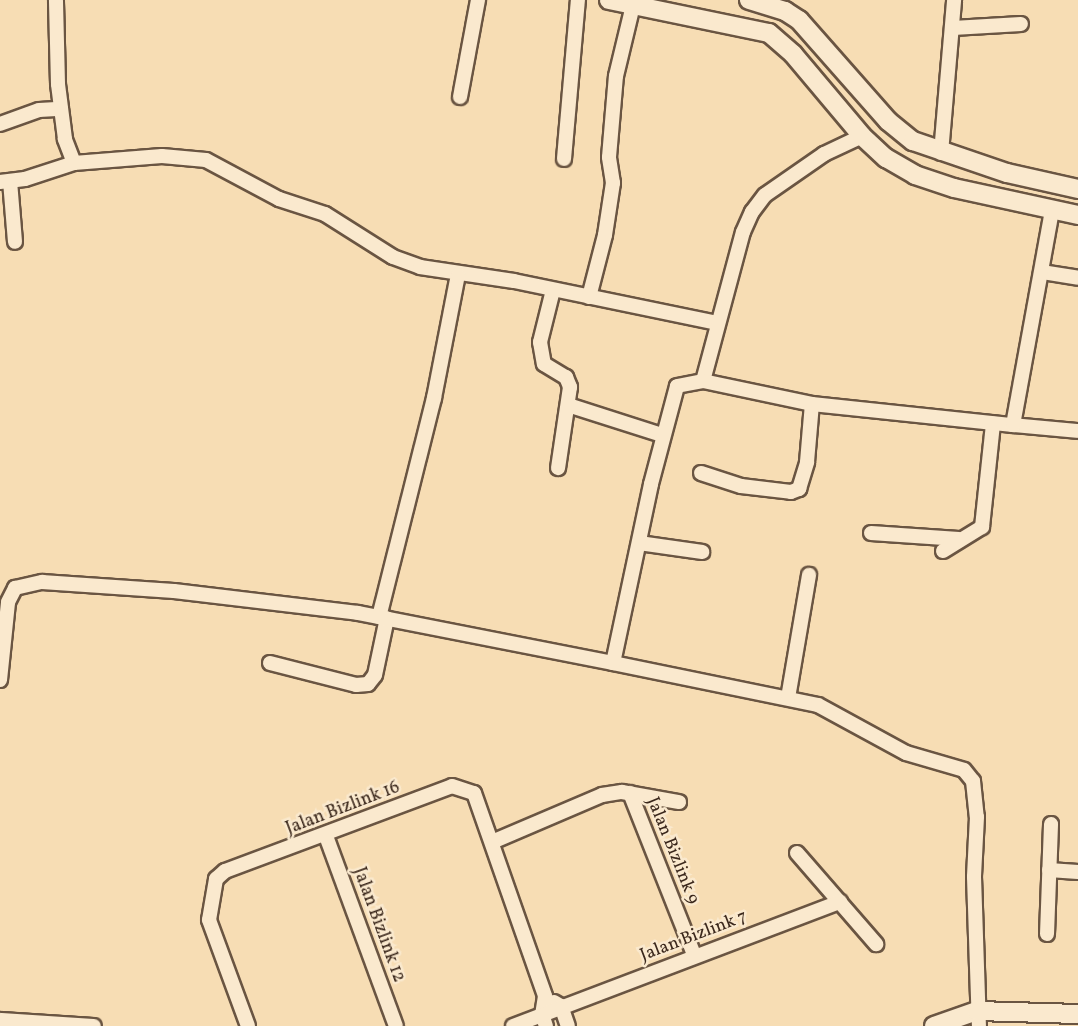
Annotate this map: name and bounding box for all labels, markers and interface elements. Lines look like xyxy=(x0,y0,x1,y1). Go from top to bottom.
street label: Jalan Bizlink 16 xyxy=(283,777,403,841)
street label: Jalan Bizlink 9 xyxy=(641,794,703,908)
street label: Jalan Bizlink 12 xyxy=(347,865,409,985)
street label: Jalan Bizlink 7 xyxy=(637,907,751,967)

